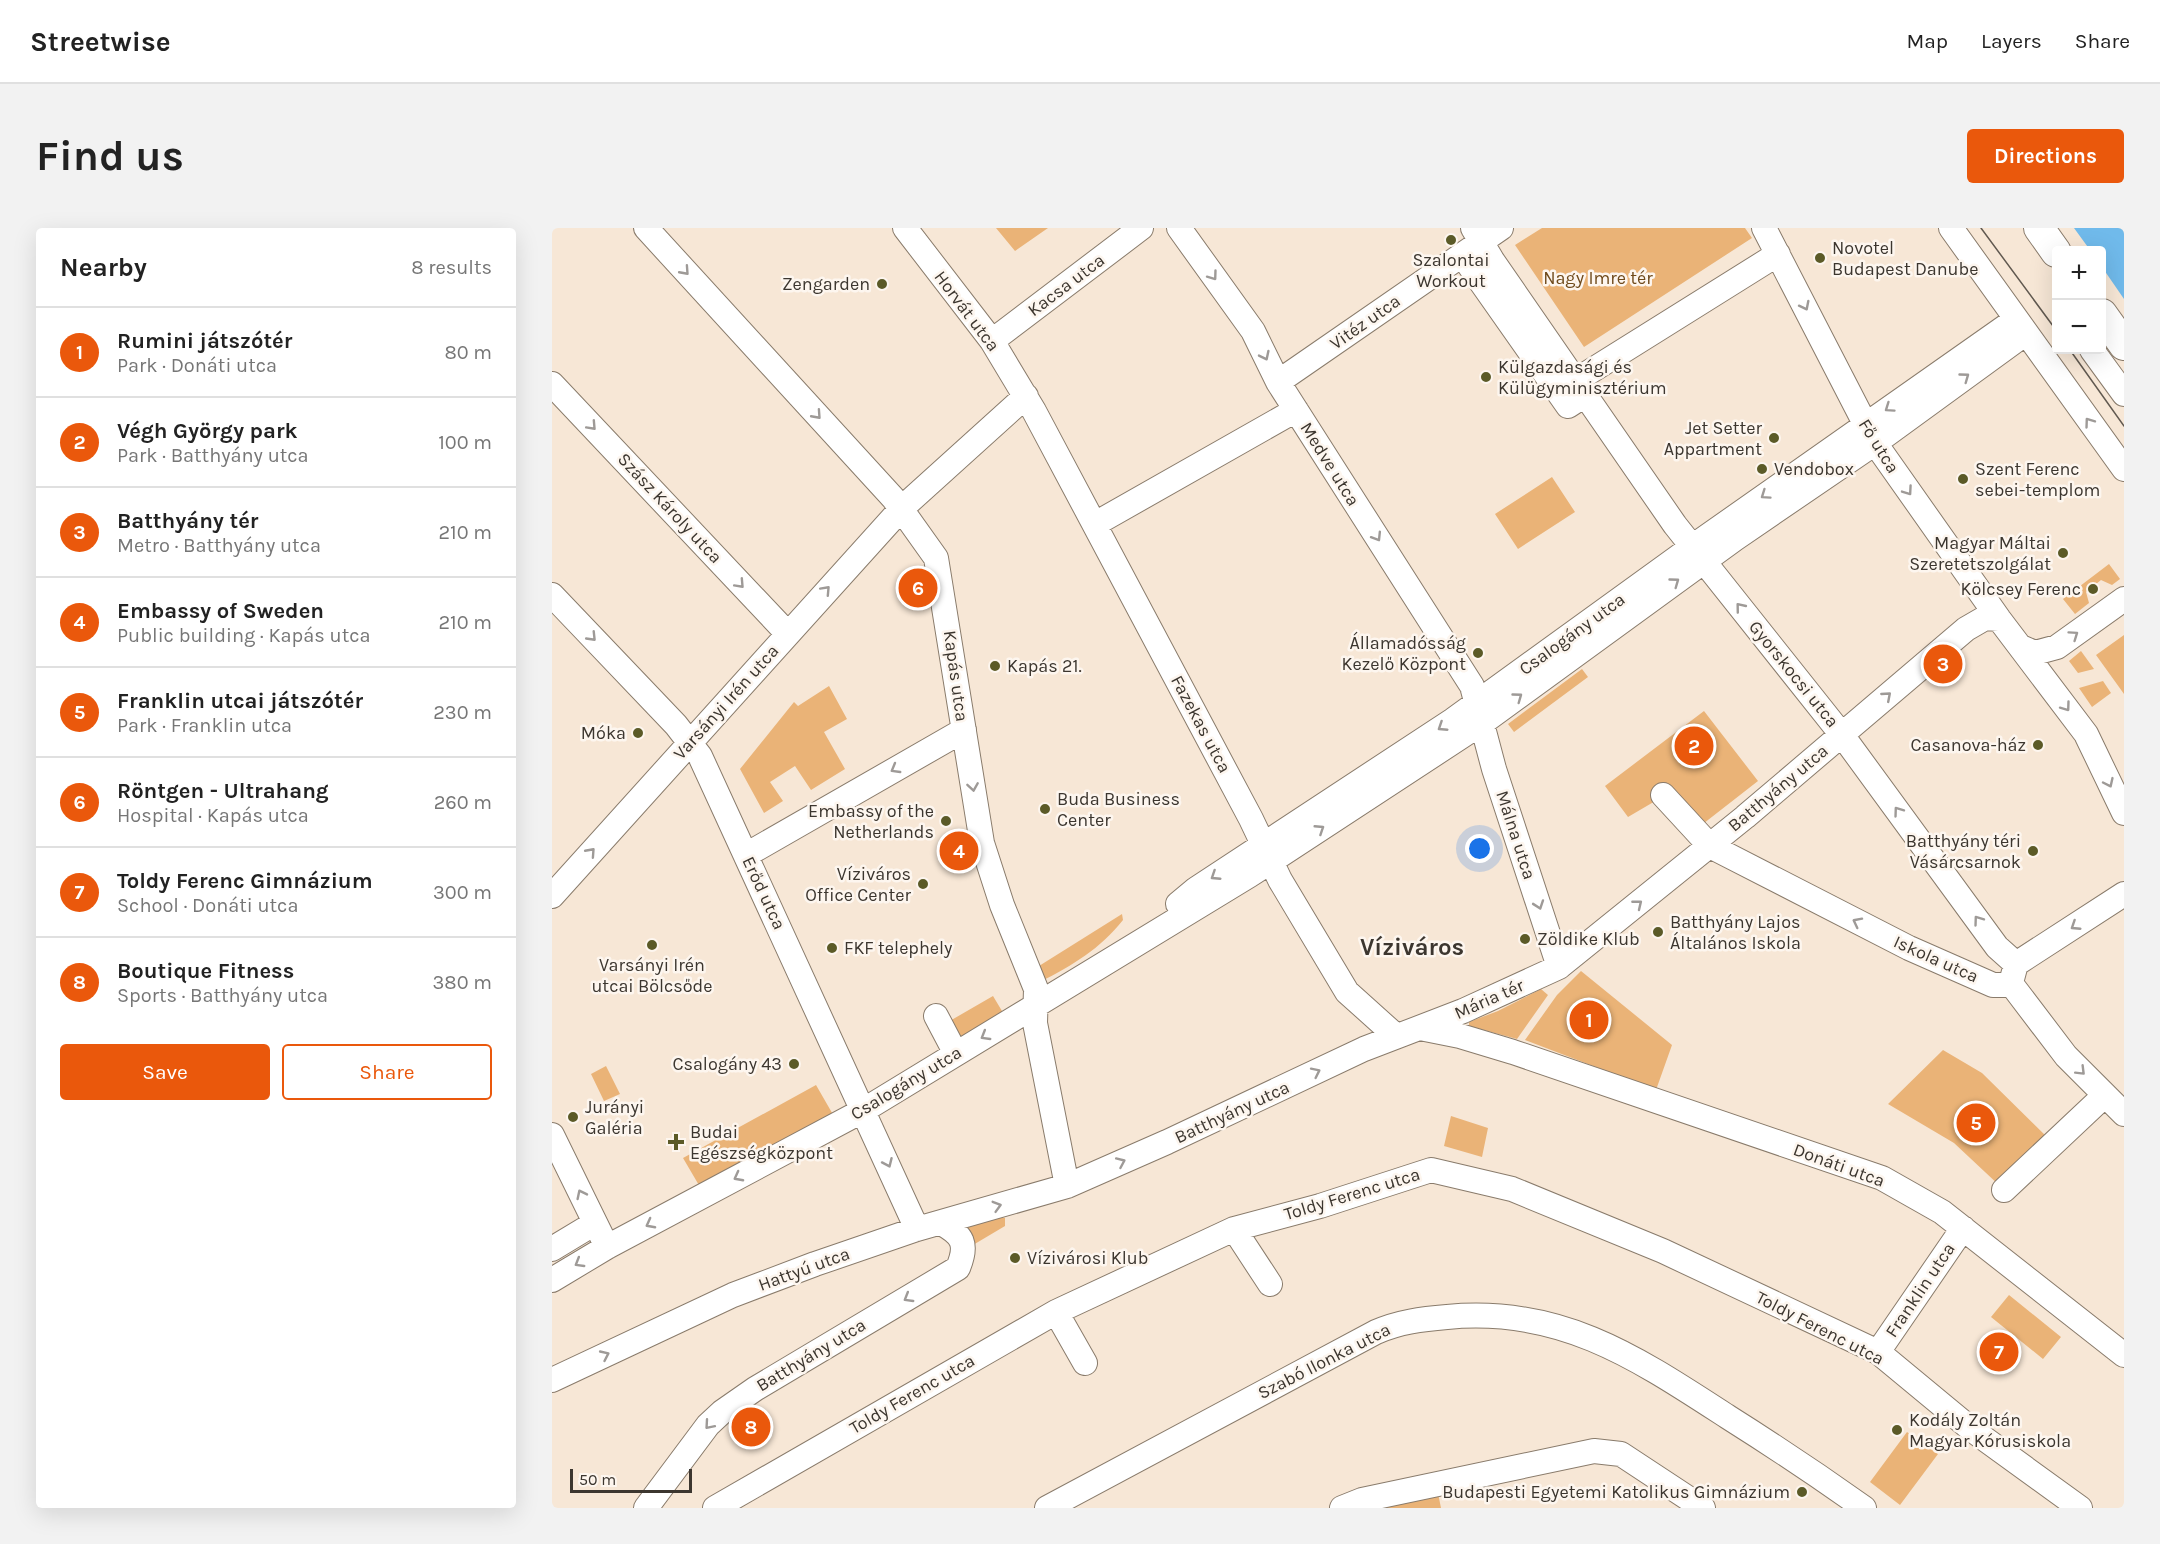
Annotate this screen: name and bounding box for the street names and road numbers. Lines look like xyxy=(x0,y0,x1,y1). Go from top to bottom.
street label: Kacsa utca xyxy=(1023,249,1109,321)
street label: Horvát utca xyxy=(930,266,1004,356)
street label: Vitéz utca xyxy=(1325,290,1405,354)
street label: Fő utca xyxy=(1854,415,1904,477)
street label: Medve utca xyxy=(1296,418,1364,510)
street label: Szász Károly utca xyxy=(613,448,727,568)
street label: Csalogány utca xyxy=(1515,588,1629,680)
street label: Gyorskocsi utca xyxy=(1744,616,1844,732)
street label: Kapás utca xyxy=(939,629,973,723)
street label: Varsányi Irén utca xyxy=(669,640,783,764)
street label: Fazekas utca xyxy=(1166,671,1236,777)
street label: Batthyány utca xyxy=(1723,740,1833,836)
street label: Málna utca xyxy=(1491,788,1541,882)
street label: Erőd utca xyxy=(737,853,791,933)
street label: Iskola utca xyxy=(1890,931,1982,987)
street label: Mária tér xyxy=(1451,974,1528,1024)
street label: Csalogány utca xyxy=(846,1041,966,1125)
street label: Batthyány utca xyxy=(1171,1076,1293,1148)
street label: Donáti utca xyxy=(1790,1138,1888,1192)
street label: Toldy Ferenc utca xyxy=(1281,1163,1423,1225)
street label: Franklin utca xyxy=(1880,1239,1960,1341)
street label: Hattyú utca xyxy=(755,1242,853,1296)
street label: Toldy Ferenc utca xyxy=(1752,1286,1888,1370)
street label: Batthyány utca xyxy=(752,1314,870,1396)
street label: Szabó Ilonka utca xyxy=(1254,1318,1394,1404)
street label: Toldy Ferenc utca xyxy=(845,1349,979,1439)

